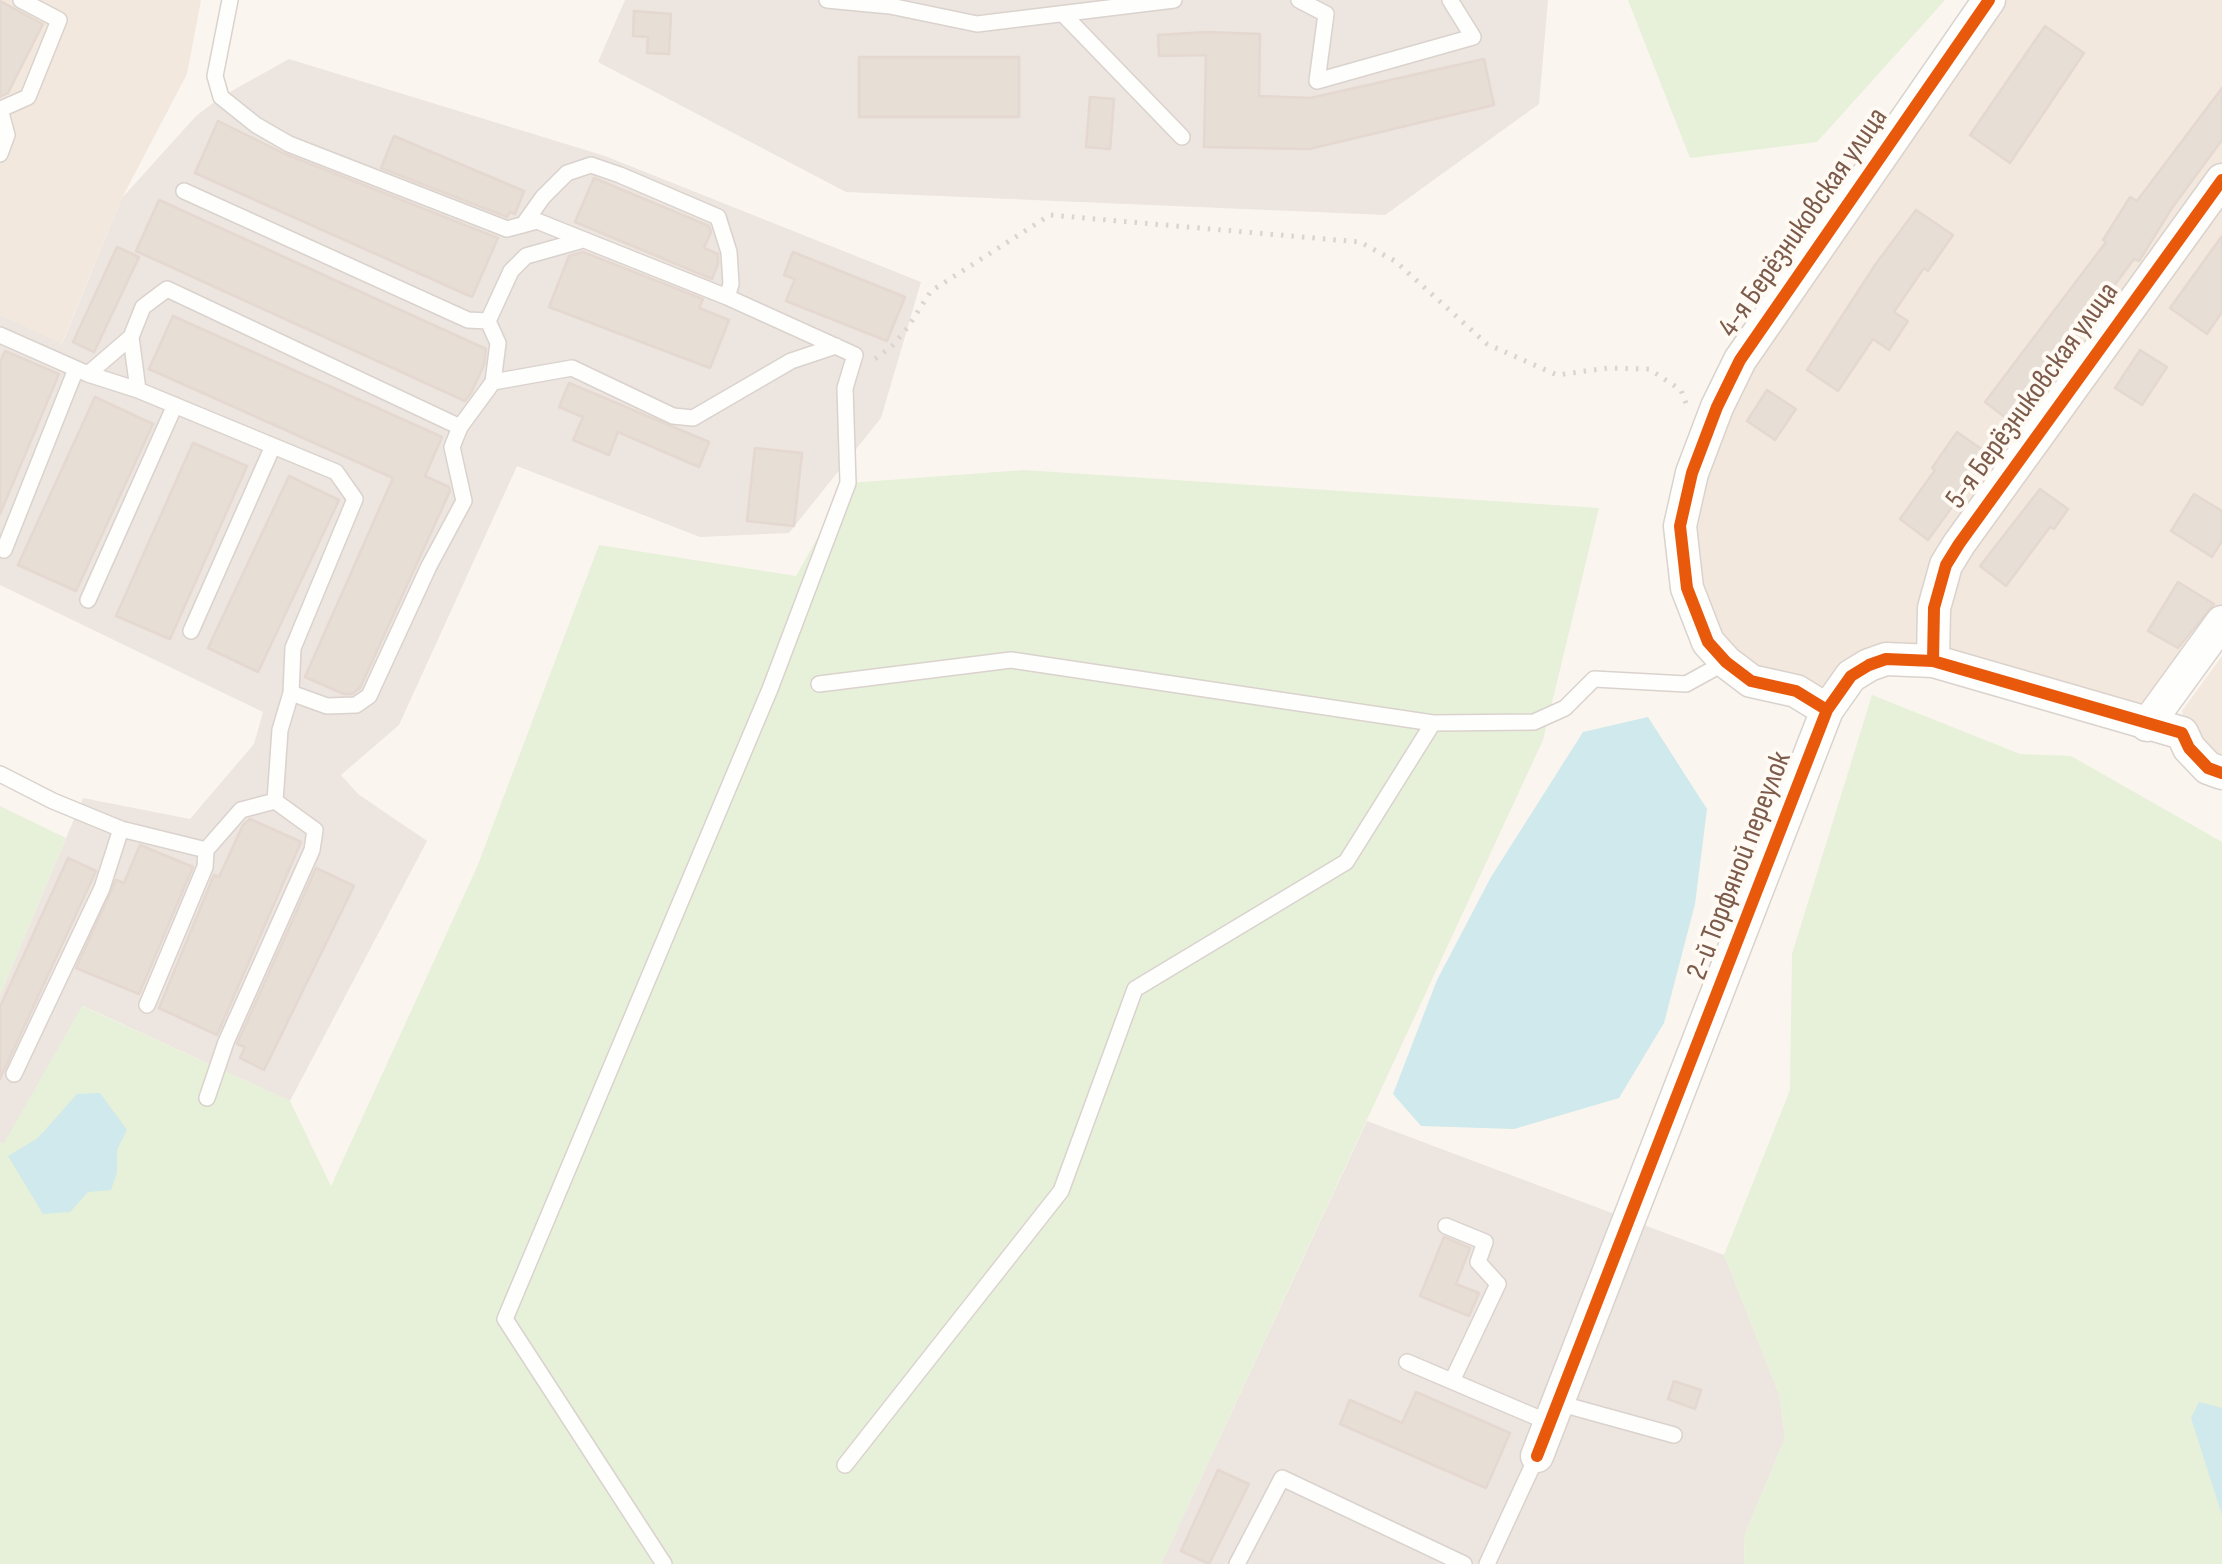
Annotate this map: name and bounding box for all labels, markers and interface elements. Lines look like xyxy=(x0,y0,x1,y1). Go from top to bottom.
street label: 4-я Берёзниковская улица xyxy=(1711,101,1897,345)
street label: 5-я Берёзниковская улица xyxy=(1939,276,2127,516)
street label: 2-й Торфяной переулок xyxy=(1680,747,1800,985)

